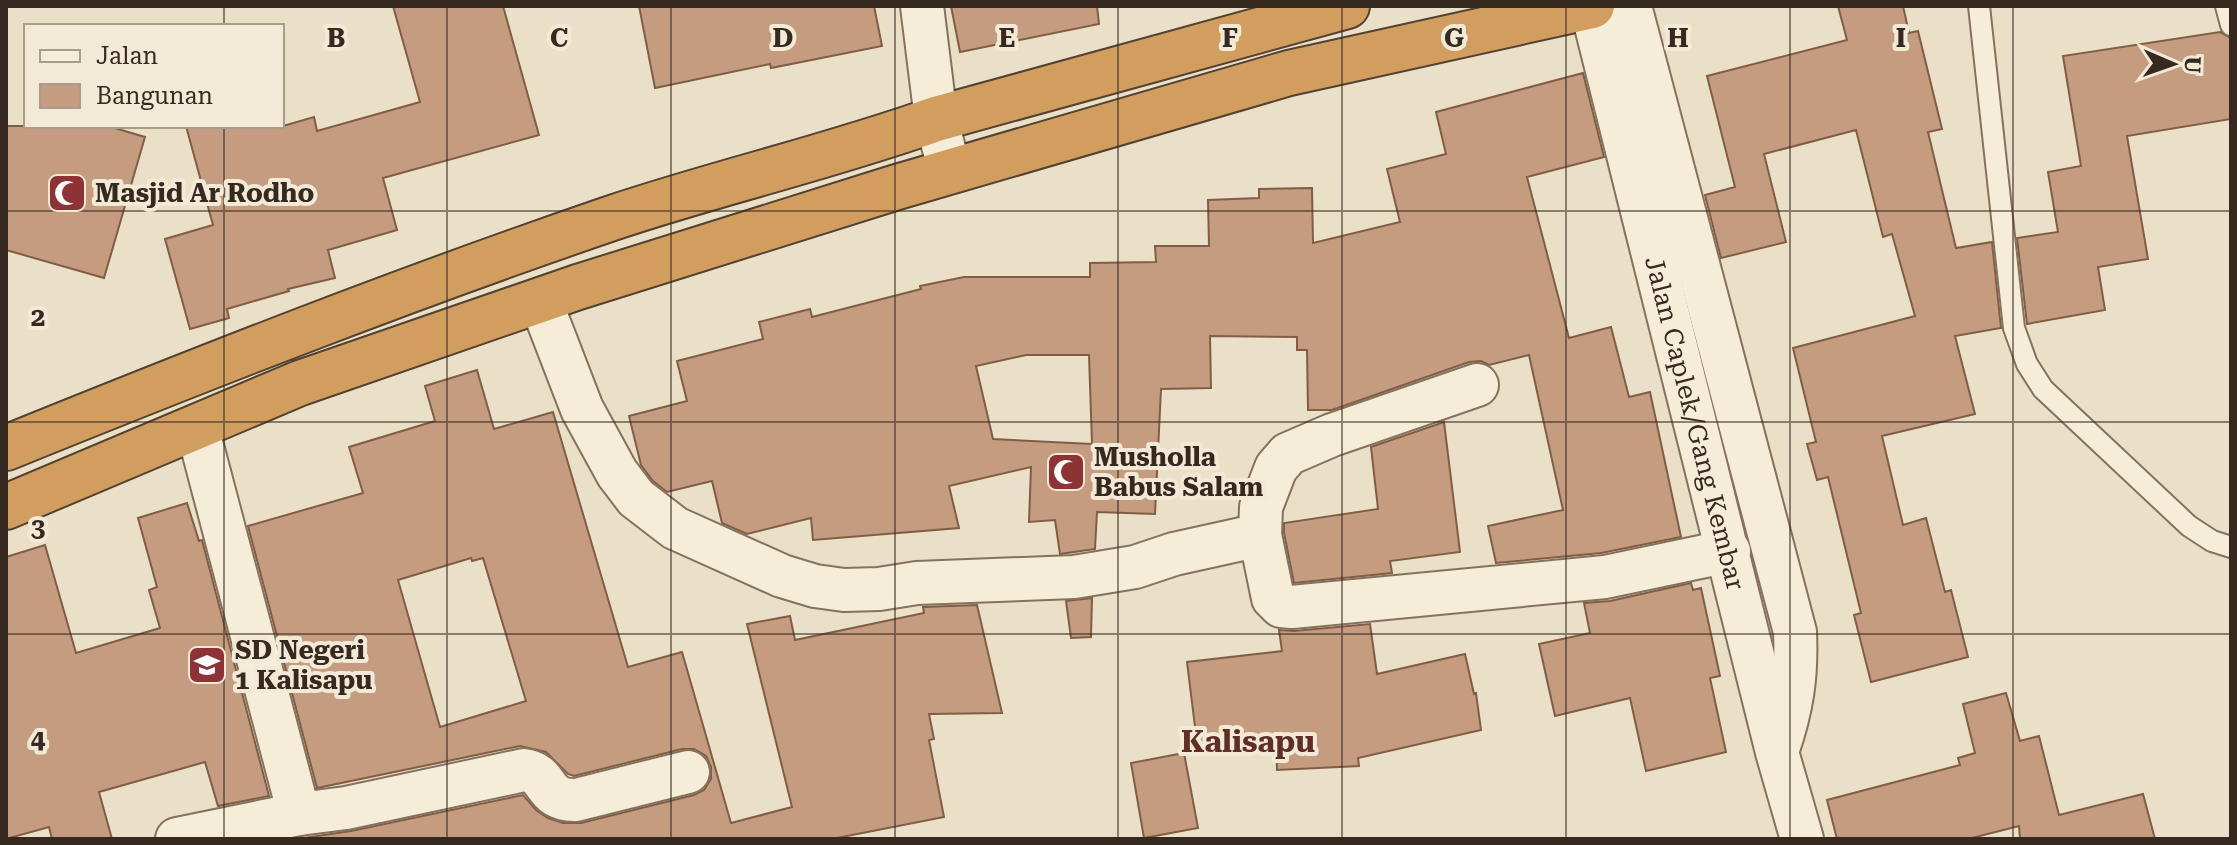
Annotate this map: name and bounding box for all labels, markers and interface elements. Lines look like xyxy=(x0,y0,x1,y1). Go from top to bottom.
text: B xyxy=(327,23,345,53)
text: C xyxy=(550,23,568,53)
text: D xyxy=(773,23,793,53)
text: E xyxy=(999,23,1015,53)
text: F xyxy=(1222,23,1238,53)
text: G xyxy=(1444,23,1464,53)
text: H xyxy=(1667,23,1689,53)
text: I xyxy=(1896,23,1906,53)
legend xyxy=(24,24,284,128)
north arrow xyxy=(2133,24,2213,104)
text: Jalan xyxy=(96,42,158,70)
text: U xyxy=(2180,56,2205,74)
text: Bangunan xyxy=(96,82,213,110)
mosque icon: Masjid Ar Rodho xyxy=(46,172,88,214)
place label: Masjid Ar Rodho xyxy=(95,178,314,208)
street label: Jalan Caplek/Gang Kembar xyxy=(1639,253,1751,593)
text: 2 xyxy=(31,302,45,332)
place label: Musholla Babus Salam xyxy=(1094,442,1263,502)
mosque icon: Musholla Babus Salam xyxy=(1045,451,1087,493)
text: 3 xyxy=(31,513,45,543)
place label: SD Negeri 1 Kalisapu xyxy=(235,635,372,695)
school or university icon: SD Negeri 1 Kalisapu xyxy=(186,644,228,686)
text: 4 xyxy=(31,724,46,754)
district label: Kalisapu xyxy=(1181,724,1315,759)

